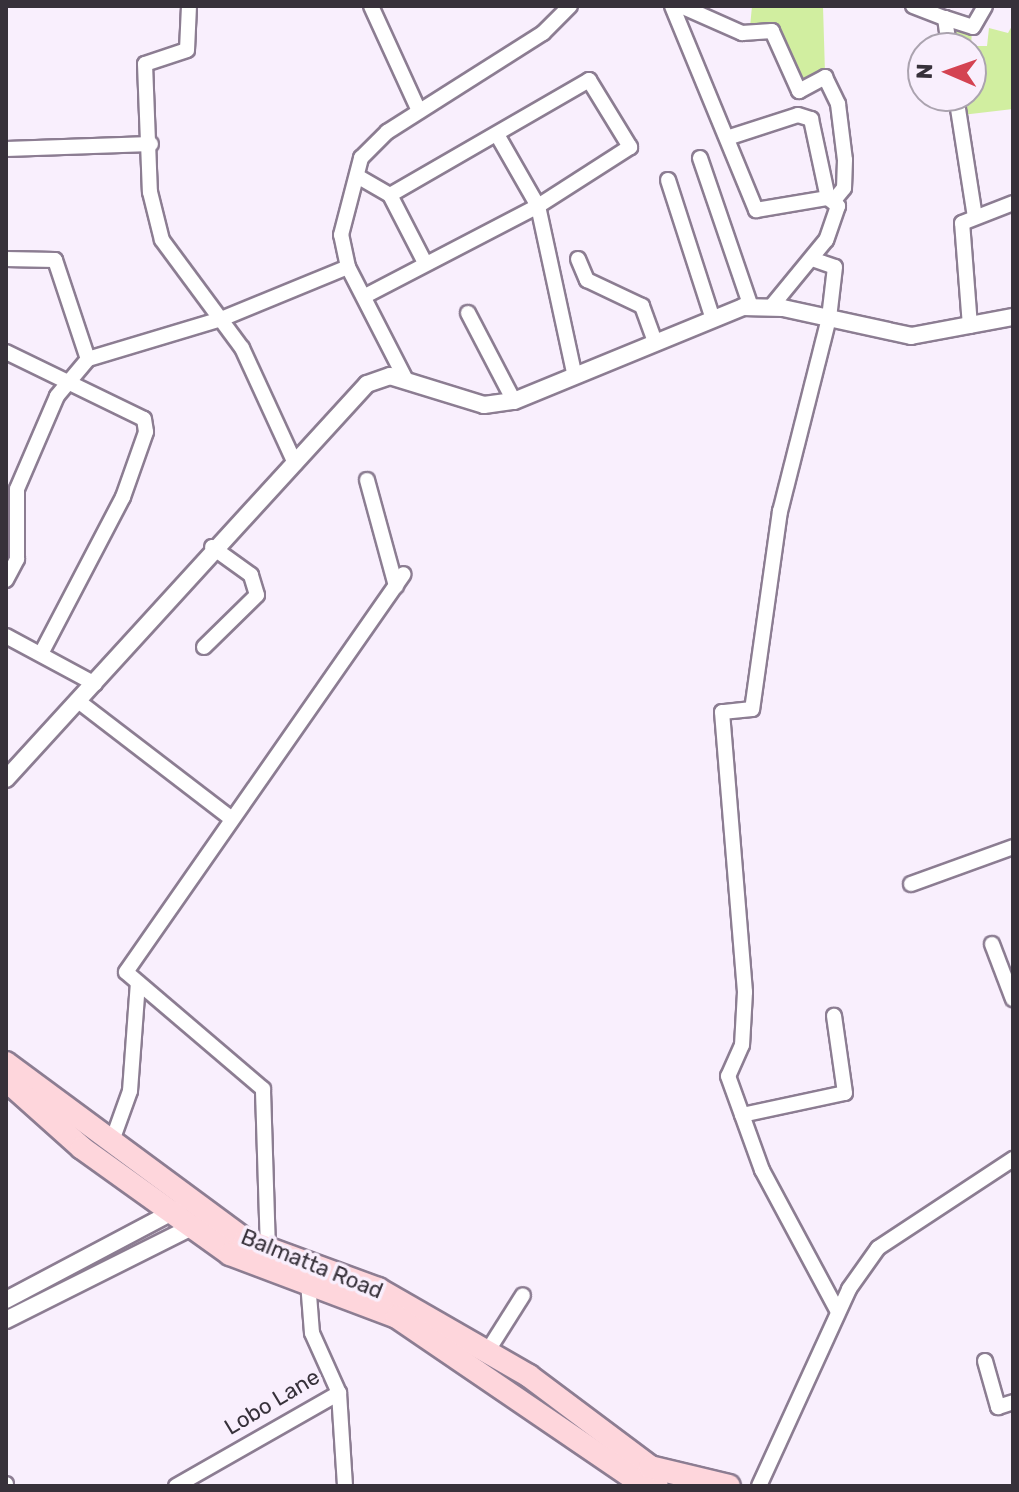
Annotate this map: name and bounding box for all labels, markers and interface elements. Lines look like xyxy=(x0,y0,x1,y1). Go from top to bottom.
north arrow xyxy=(907,32,987,112)
text: N xyxy=(911,63,938,80)
street label: Balmatta Road xyxy=(237,1224,387,1304)
street label: Lobo Lane xyxy=(220,1363,324,1441)

